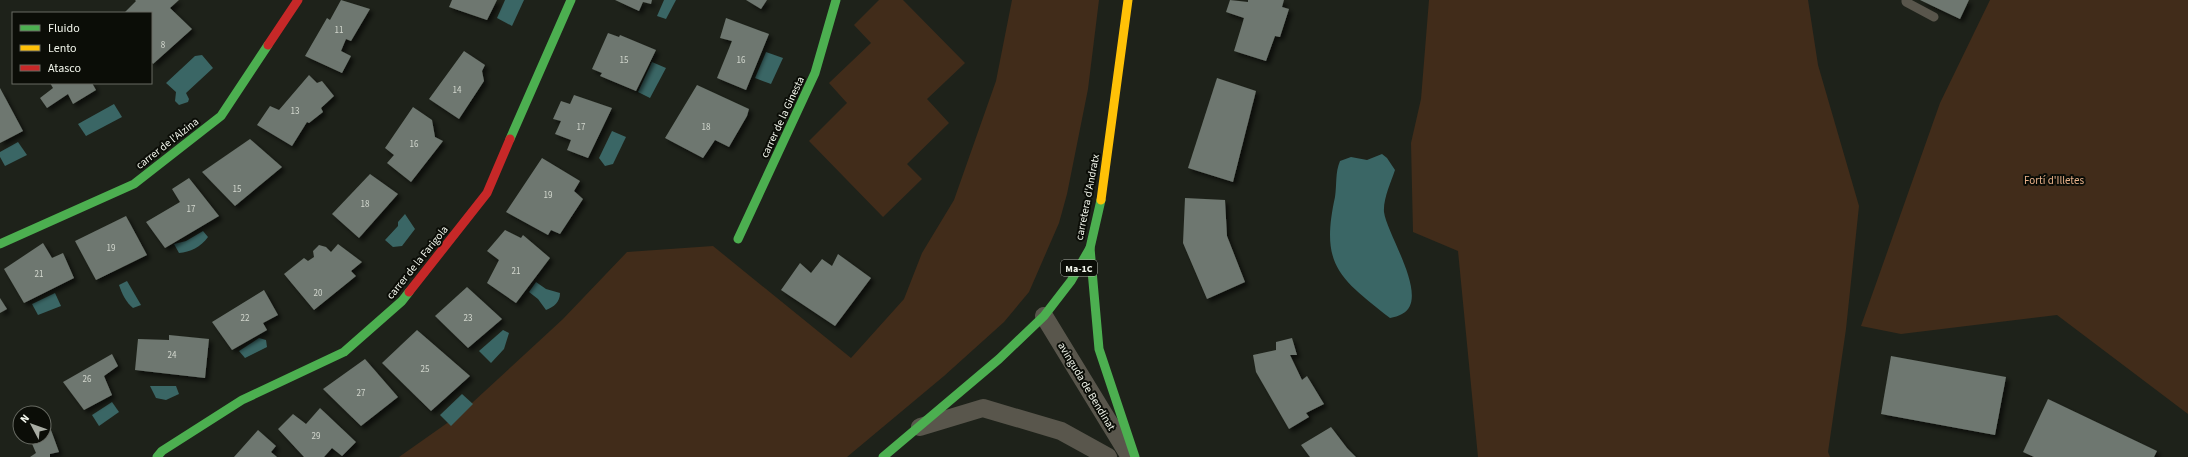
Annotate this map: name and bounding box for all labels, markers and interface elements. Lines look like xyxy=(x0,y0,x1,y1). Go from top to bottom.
legend xyxy=(12,12,152,84)
text: Fluido xyxy=(48,20,80,37)
house number: 11 xyxy=(335,24,343,37)
house number: 8 xyxy=(161,39,166,52)
text: Lento xyxy=(48,40,77,57)
house number: 15 xyxy=(620,54,629,67)
house number: 16 xyxy=(737,54,746,67)
text: Atasco xyxy=(48,60,81,77)
street label: carrer de la Ginesta xyxy=(757,74,808,160)
house number: 14 xyxy=(453,84,462,97)
house number: 13 xyxy=(291,105,300,118)
street label: carrer de l'Alzina xyxy=(133,114,202,173)
house number: 17 xyxy=(577,121,586,134)
house number: 18 xyxy=(702,121,711,134)
house number: 16 xyxy=(410,138,419,151)
street label: carretera d'Andratx xyxy=(1072,153,1103,241)
park label: Fortí d'Illetes xyxy=(2024,173,2084,188)
house number: 15 xyxy=(233,183,242,196)
house number: 19 xyxy=(544,189,553,202)
house number: 18 xyxy=(361,198,370,211)
house number: 17 xyxy=(187,203,196,216)
street label: carrer de la Farigola xyxy=(383,222,452,302)
house number: 19 xyxy=(107,242,116,255)
road number: Ma-1C xyxy=(1061,260,1097,276)
house number: 21 xyxy=(512,265,520,278)
house number: 21 xyxy=(35,268,43,281)
house number: 20 xyxy=(314,287,323,300)
house number: 22 xyxy=(241,312,250,325)
house number: 23 xyxy=(464,312,473,325)
street label: avinguda de Bendinat xyxy=(1054,339,1119,433)
house number: 24 xyxy=(168,349,177,362)
house number: 25 xyxy=(421,363,430,376)
house number: 26 xyxy=(83,373,92,386)
house number: 27 xyxy=(357,387,366,400)
north arrow xyxy=(12,405,52,445)
text: N xyxy=(17,411,33,426)
house number: 29 xyxy=(312,430,321,443)

